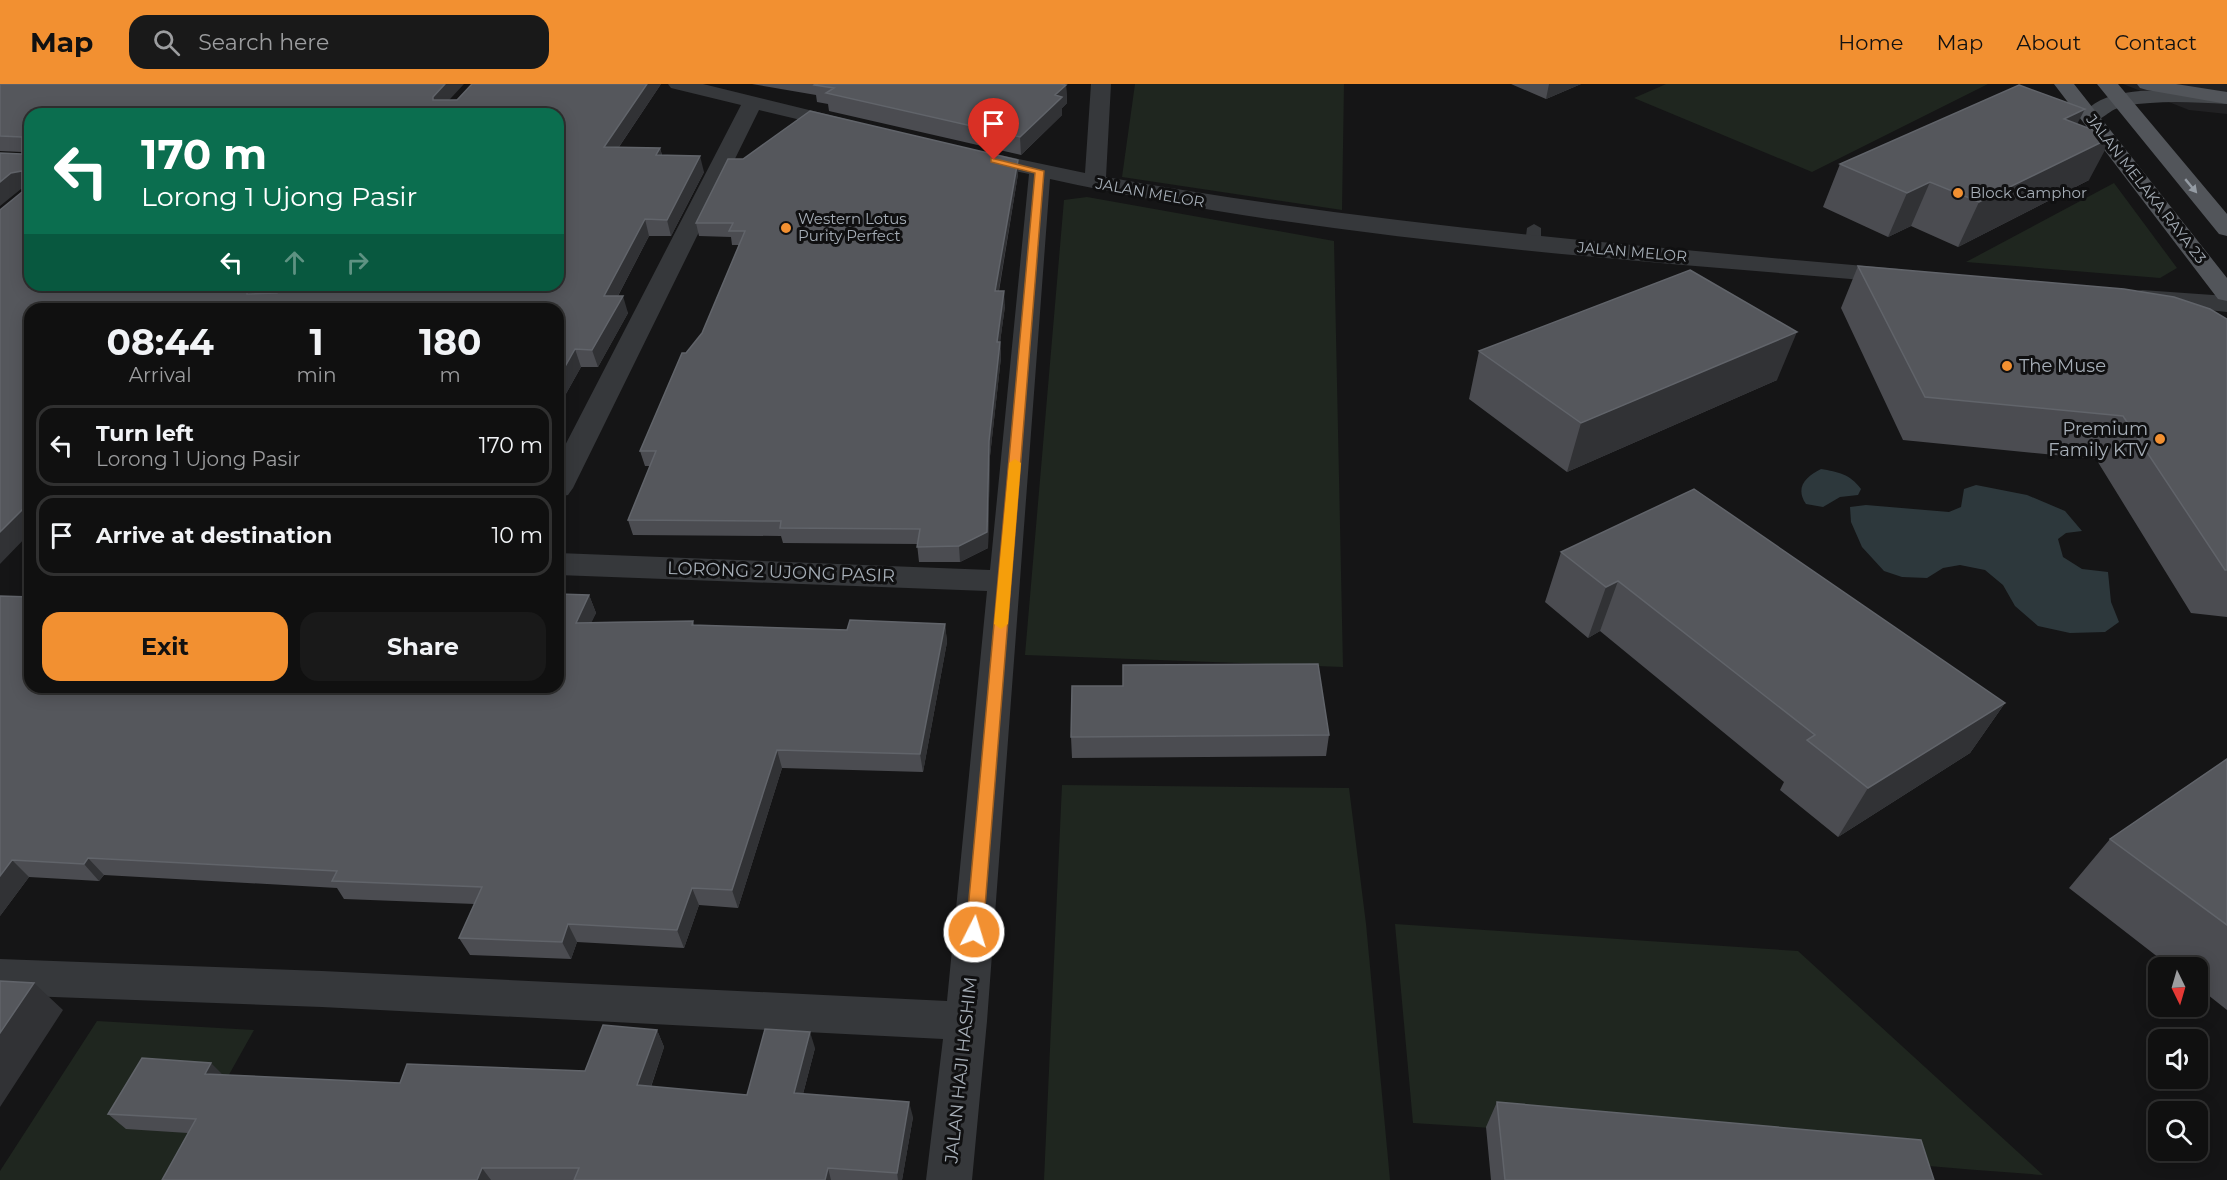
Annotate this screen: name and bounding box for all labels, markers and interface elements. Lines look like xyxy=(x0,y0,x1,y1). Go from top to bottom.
search box xyxy=(129,15,549,69)
text: Map xyxy=(30,25,93,59)
icon: search xyxy=(150,26,183,59)
text: Search here xyxy=(198,29,329,56)
text: Home xyxy=(1838,30,1903,55)
text: Map xyxy=(1936,30,1983,55)
text: About xyxy=(2016,30,2081,55)
text: Contact xyxy=(2114,30,2197,55)
pin xyxy=(968,98,1019,160)
icon: arrive xyxy=(977,107,1010,140)
street label: JALAN MELAKA RAYA 23 xyxy=(2082,110,2211,267)
text: 170 m xyxy=(141,128,267,180)
icon: left xyxy=(42,132,120,210)
street label: JALAN MELOR xyxy=(1093,173,1206,211)
one-way arrow xyxy=(2185,178,2198,194)
text: Lorong 1 Ujong Pasir xyxy=(141,180,417,213)
place label: Block Camphor xyxy=(1970,183,2087,202)
marker: Block Camphor xyxy=(1951,186,1965,200)
place label: Western Lotus Purity Perfect xyxy=(798,209,907,245)
marker: Western Lotus Purity Perfect xyxy=(779,221,793,235)
street label: JALAN MELOR xyxy=(1575,237,1688,266)
icon: left xyxy=(215,246,248,279)
icon: ahead xyxy=(278,246,311,279)
icon: right xyxy=(341,246,374,279)
text: 08:44 xyxy=(107,320,214,364)
text: 1 xyxy=(309,320,324,364)
text: 180 xyxy=(419,320,481,364)
place label: The Muse xyxy=(2019,355,2106,377)
marker: The Muse xyxy=(2000,359,2014,373)
text: Arrival xyxy=(129,363,192,387)
text: min xyxy=(296,363,337,387)
text: m xyxy=(440,363,461,387)
place label: Premium Family KTV xyxy=(2048,418,2148,461)
text: Turn left xyxy=(96,420,194,447)
icon: left xyxy=(45,429,78,462)
text: 170 m xyxy=(479,432,543,459)
marker: Premium Family KTV xyxy=(2153,432,2167,446)
text: Lorong 1 Ujong Pasir xyxy=(96,447,301,471)
icon: arrive xyxy=(45,519,78,552)
text: Arrive at destination xyxy=(96,522,332,549)
text: 10 m xyxy=(491,522,543,549)
street label: LORONG 2 UJONG PASIR xyxy=(667,557,895,587)
button: Exit xyxy=(42,612,288,681)
button: Share xyxy=(300,612,546,681)
position arrow xyxy=(942,900,1006,964)
north arrow xyxy=(2148,957,2208,1017)
map controls xyxy=(2148,957,2208,1161)
street label: JALAN HAJI HASHIM xyxy=(940,976,982,1165)
button: sound xyxy=(2148,1029,2208,1089)
button: search xyxy=(2148,1101,2208,1161)

